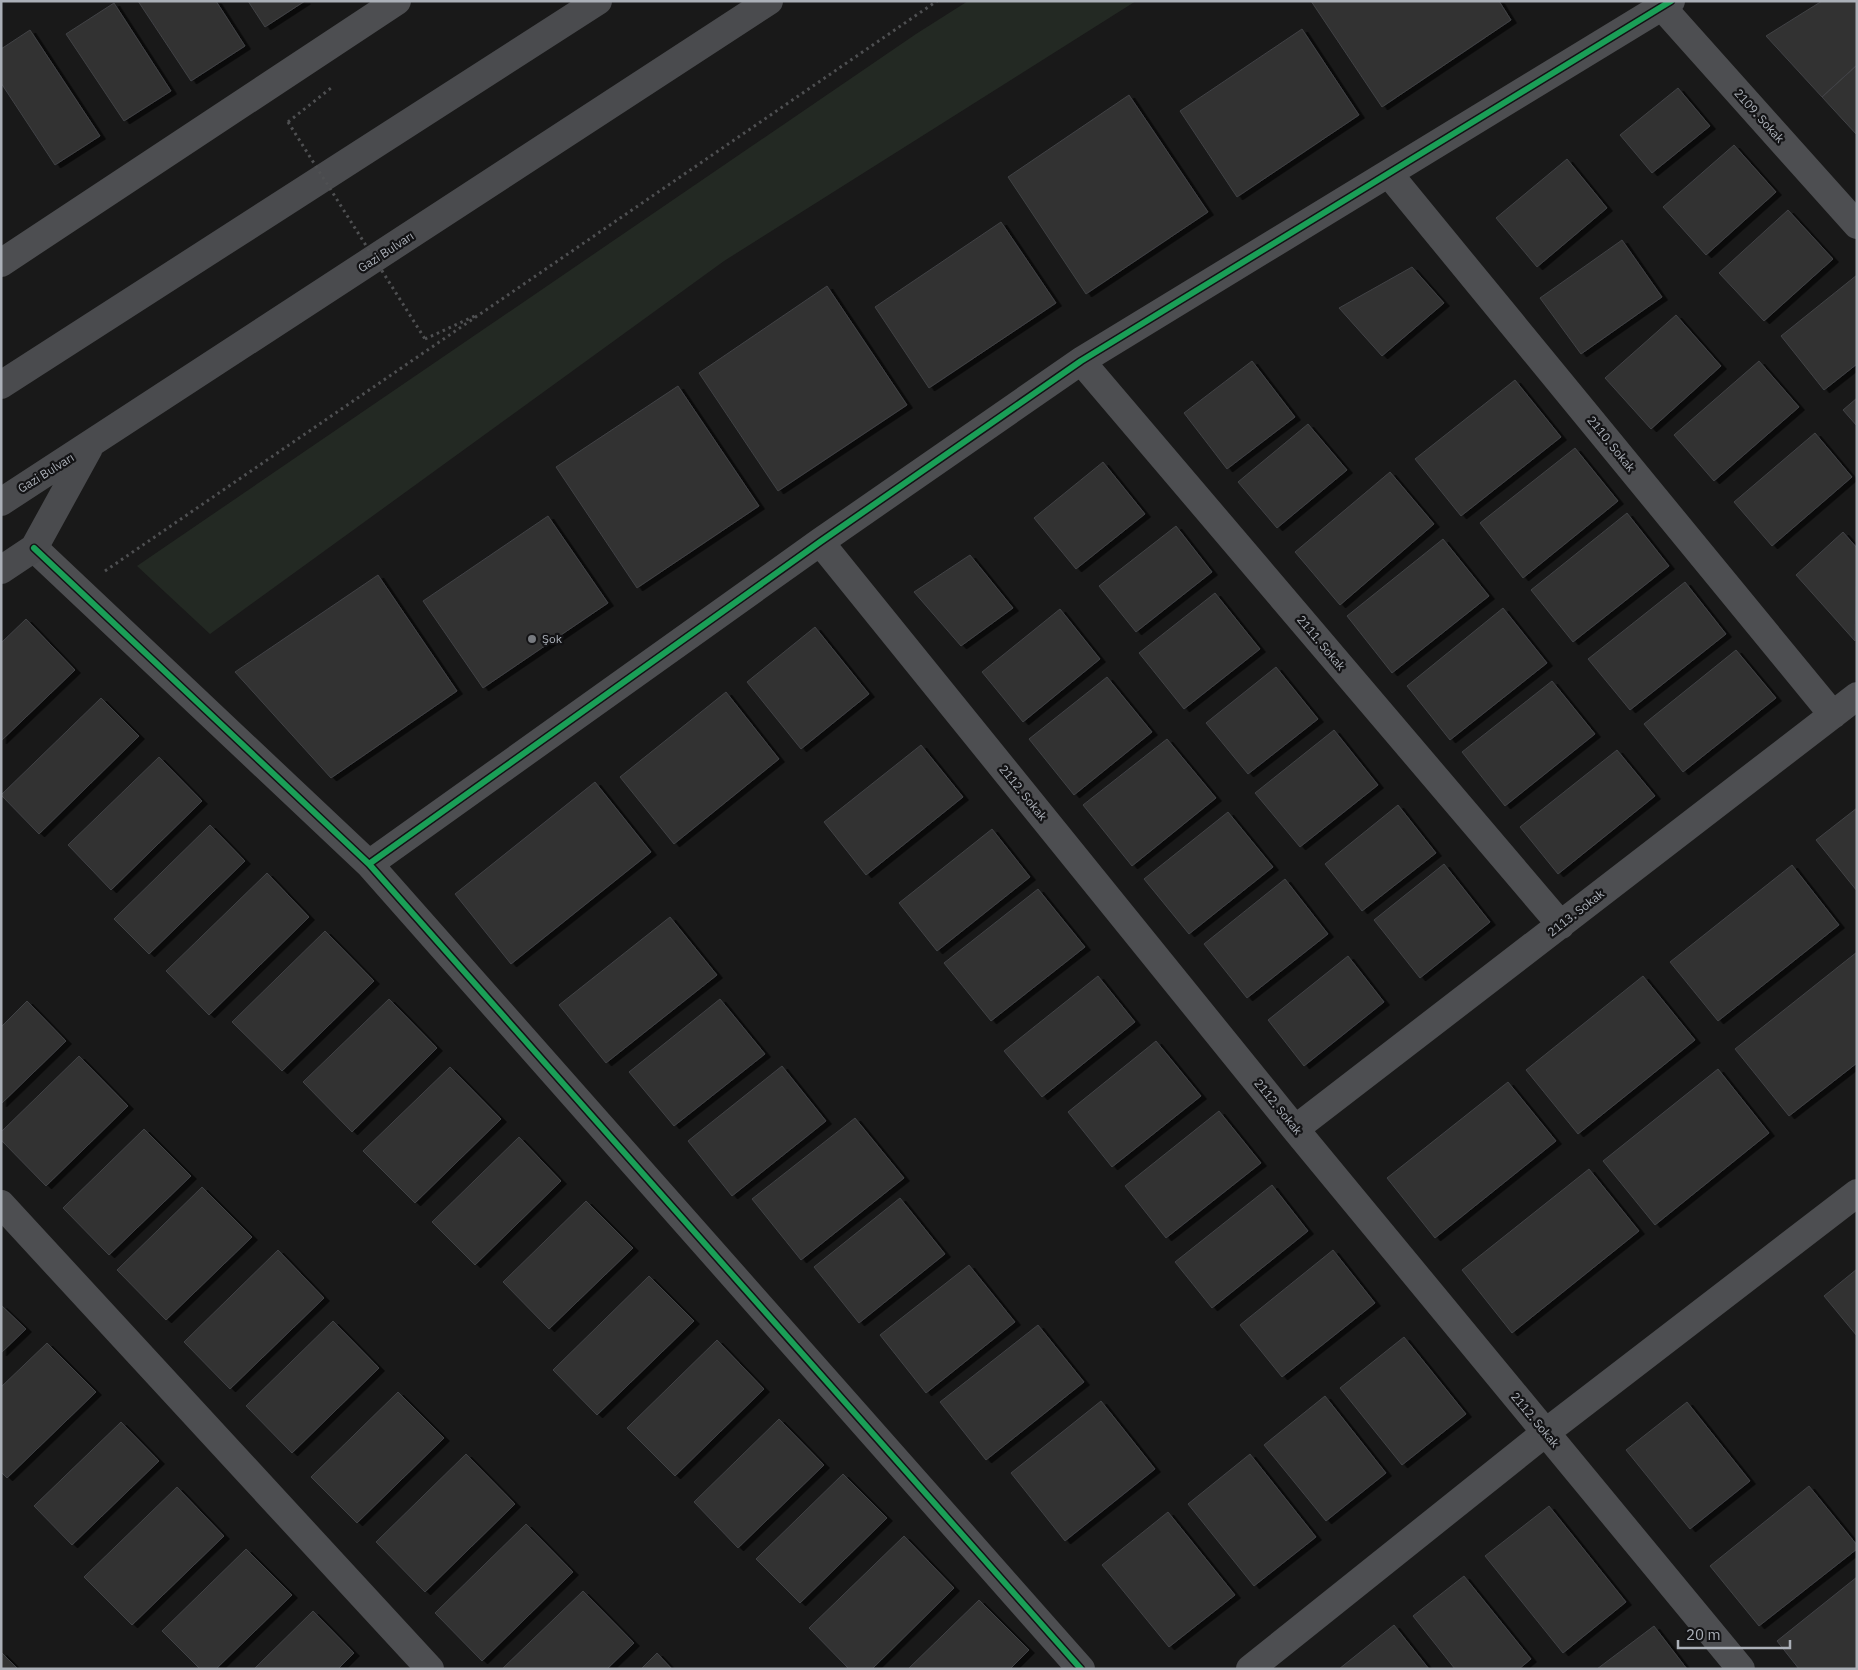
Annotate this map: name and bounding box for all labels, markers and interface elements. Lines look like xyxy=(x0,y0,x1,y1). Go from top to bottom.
street label: 2109. Sokak xyxy=(1731,86,1788,146)
street label: Gazi Bulvarı xyxy=(355,228,416,275)
street label: 2110. Sokak xyxy=(1584,413,1639,475)
street label: Gazi Bulvarı xyxy=(15,449,77,496)
street label: 2111. Sokak xyxy=(1294,612,1349,674)
place label: Şok xyxy=(542,631,563,646)
marker: Şok xyxy=(526,633,538,645)
street label: 2112. Sokak xyxy=(996,762,1051,824)
street label: 2113. Sokak xyxy=(1544,885,1607,939)
street label: 2112. Sokak xyxy=(1251,1076,1306,1138)
street label: 2112. Sokak xyxy=(1508,1389,1563,1451)
scale bar xyxy=(1678,1618,1790,1650)
text: 20 m xyxy=(1686,1625,1721,1644)

